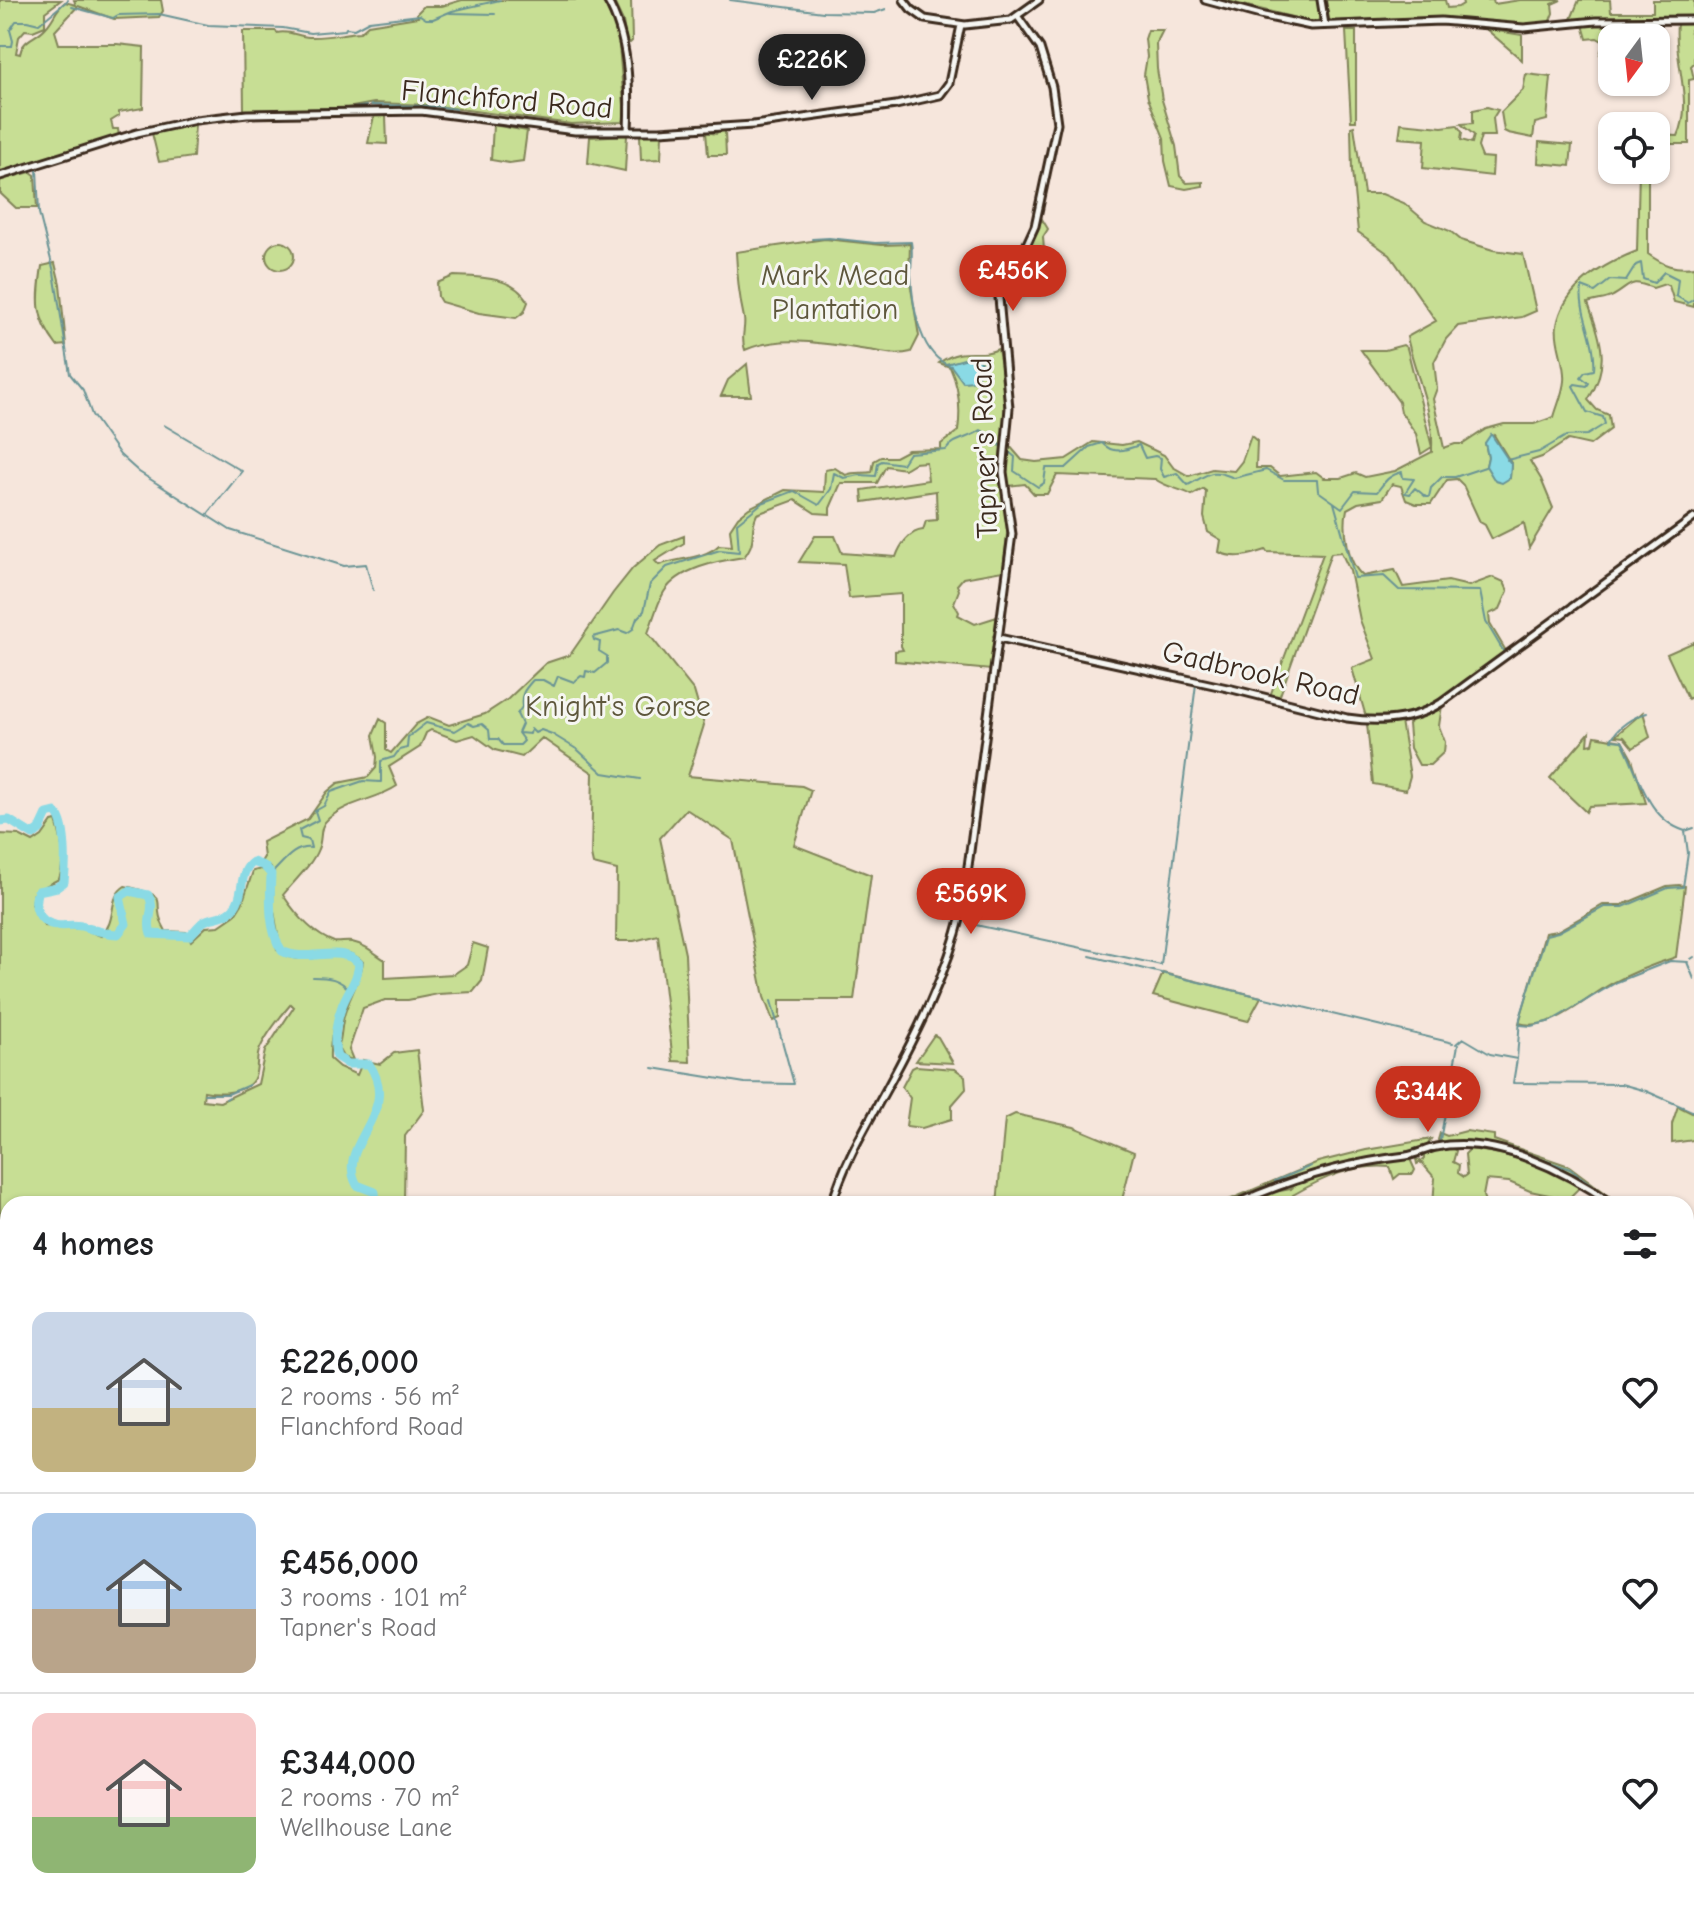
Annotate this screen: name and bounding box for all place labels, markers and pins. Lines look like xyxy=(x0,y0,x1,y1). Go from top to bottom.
pin: £226K xyxy=(756,34,868,102)
pin: £456K xyxy=(957,245,1069,313)
pin: £569K xyxy=(915,868,1027,936)
pin: £344K xyxy=(1372,1066,1484,1134)

